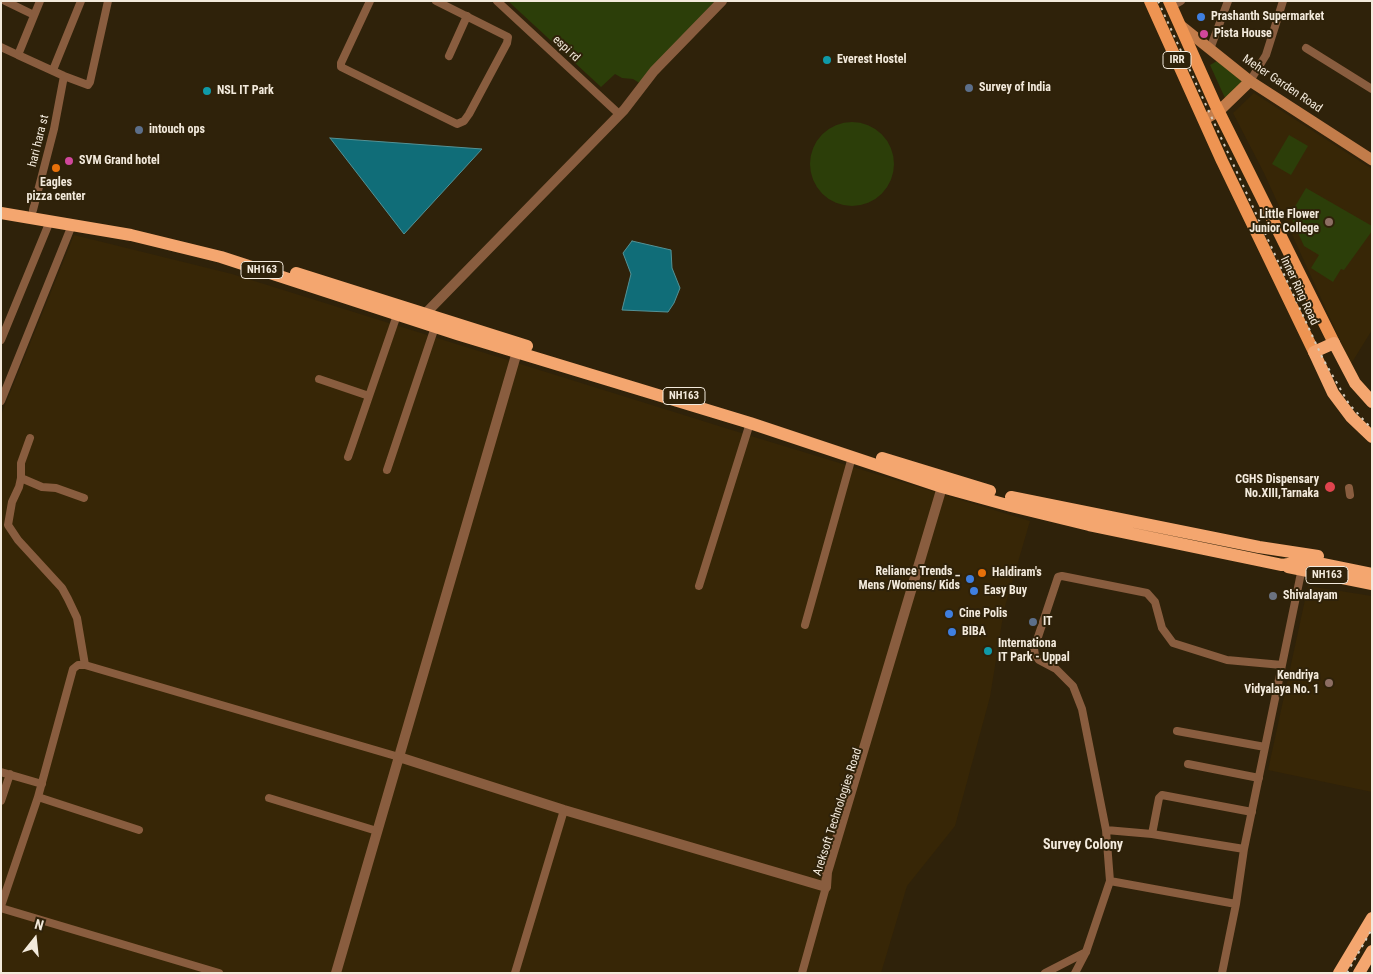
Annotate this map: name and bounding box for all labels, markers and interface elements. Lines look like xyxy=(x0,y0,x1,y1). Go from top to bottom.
place label: Prashanth Supermarket xyxy=(1211,10,1324,24)
marker: Prashanth Supermarket xyxy=(1195,11,1207,23)
place label: Pista House xyxy=(1214,27,1272,41)
marker: Pista House xyxy=(1198,28,1210,40)
street label: espi rd xyxy=(549,33,583,65)
road number: IRR xyxy=(1163,52,1191,68)
street label: Meher Garden Road xyxy=(1239,52,1325,116)
place label: Everest Hostel xyxy=(837,53,907,67)
marker: Everest Hostel xyxy=(821,54,833,66)
place label: Survey of India xyxy=(979,81,1051,95)
marker: Survey of India xyxy=(963,82,975,94)
place label: NSL IT Park xyxy=(217,84,274,98)
marker: NSL IT Park xyxy=(201,85,213,97)
street label: hari hara st xyxy=(26,113,52,169)
place label: intouch ops xyxy=(149,123,205,137)
marker: intouch ops xyxy=(133,124,145,136)
place label: SVM Grand hotel xyxy=(79,154,160,168)
marker: SVM Grand hotel xyxy=(63,155,75,167)
marker: Eagles pizza center xyxy=(50,162,62,174)
place label: Eagles pizza center xyxy=(27,176,85,204)
place label: Little Flower Junior College xyxy=(1249,208,1319,236)
marker: Little Flower Junior College xyxy=(1323,216,1335,228)
street label: Inner Ring Road xyxy=(1277,254,1321,328)
road number: NH163 xyxy=(241,262,283,278)
road number: NH163 xyxy=(663,388,705,404)
place label: CGHS Dispensary No.XIII,Tarnaka xyxy=(1235,473,1319,501)
marker: CGHS Dispensary No.XIII,Tarnaka xyxy=(1323,480,1337,494)
place label: Reliance Trends _ Mens /Womens/ Kids xyxy=(858,565,960,593)
place label: Haldiram's xyxy=(992,566,1042,580)
road number: NH163 xyxy=(1306,566,1348,584)
marker: Haldiram's xyxy=(976,567,988,579)
marker: Reliance Trends _ Mens /Womens/ Kids xyxy=(964,573,976,585)
place label: Easy Buy xyxy=(984,584,1027,598)
marker: Easy Buy xyxy=(968,585,980,597)
place label: Shivalayam xyxy=(1283,589,1338,603)
marker: Shivalayam xyxy=(1267,590,1279,602)
place label: Cine Polis xyxy=(959,607,1007,621)
marker: Cine Polis xyxy=(943,608,955,620)
place label: IT xyxy=(1043,615,1053,629)
marker: IT xyxy=(1027,616,1039,628)
place label: BIBA xyxy=(962,625,986,639)
marker: BIBA xyxy=(946,626,958,638)
place label: Internationa IT Park - Uppal xyxy=(998,637,1070,665)
marker: Internationa IT Park - Uppal xyxy=(982,645,994,657)
place label: Kendriya Vidyalaya No. 1 xyxy=(1244,669,1319,697)
marker: Kendriya Vidyalaya No. 1 xyxy=(1323,677,1335,689)
street label: Areksoft Technologies Road xyxy=(811,747,865,877)
district label: Survey Colony xyxy=(1043,837,1123,853)
north arrow xyxy=(10,914,60,964)
text: N xyxy=(33,916,45,933)

